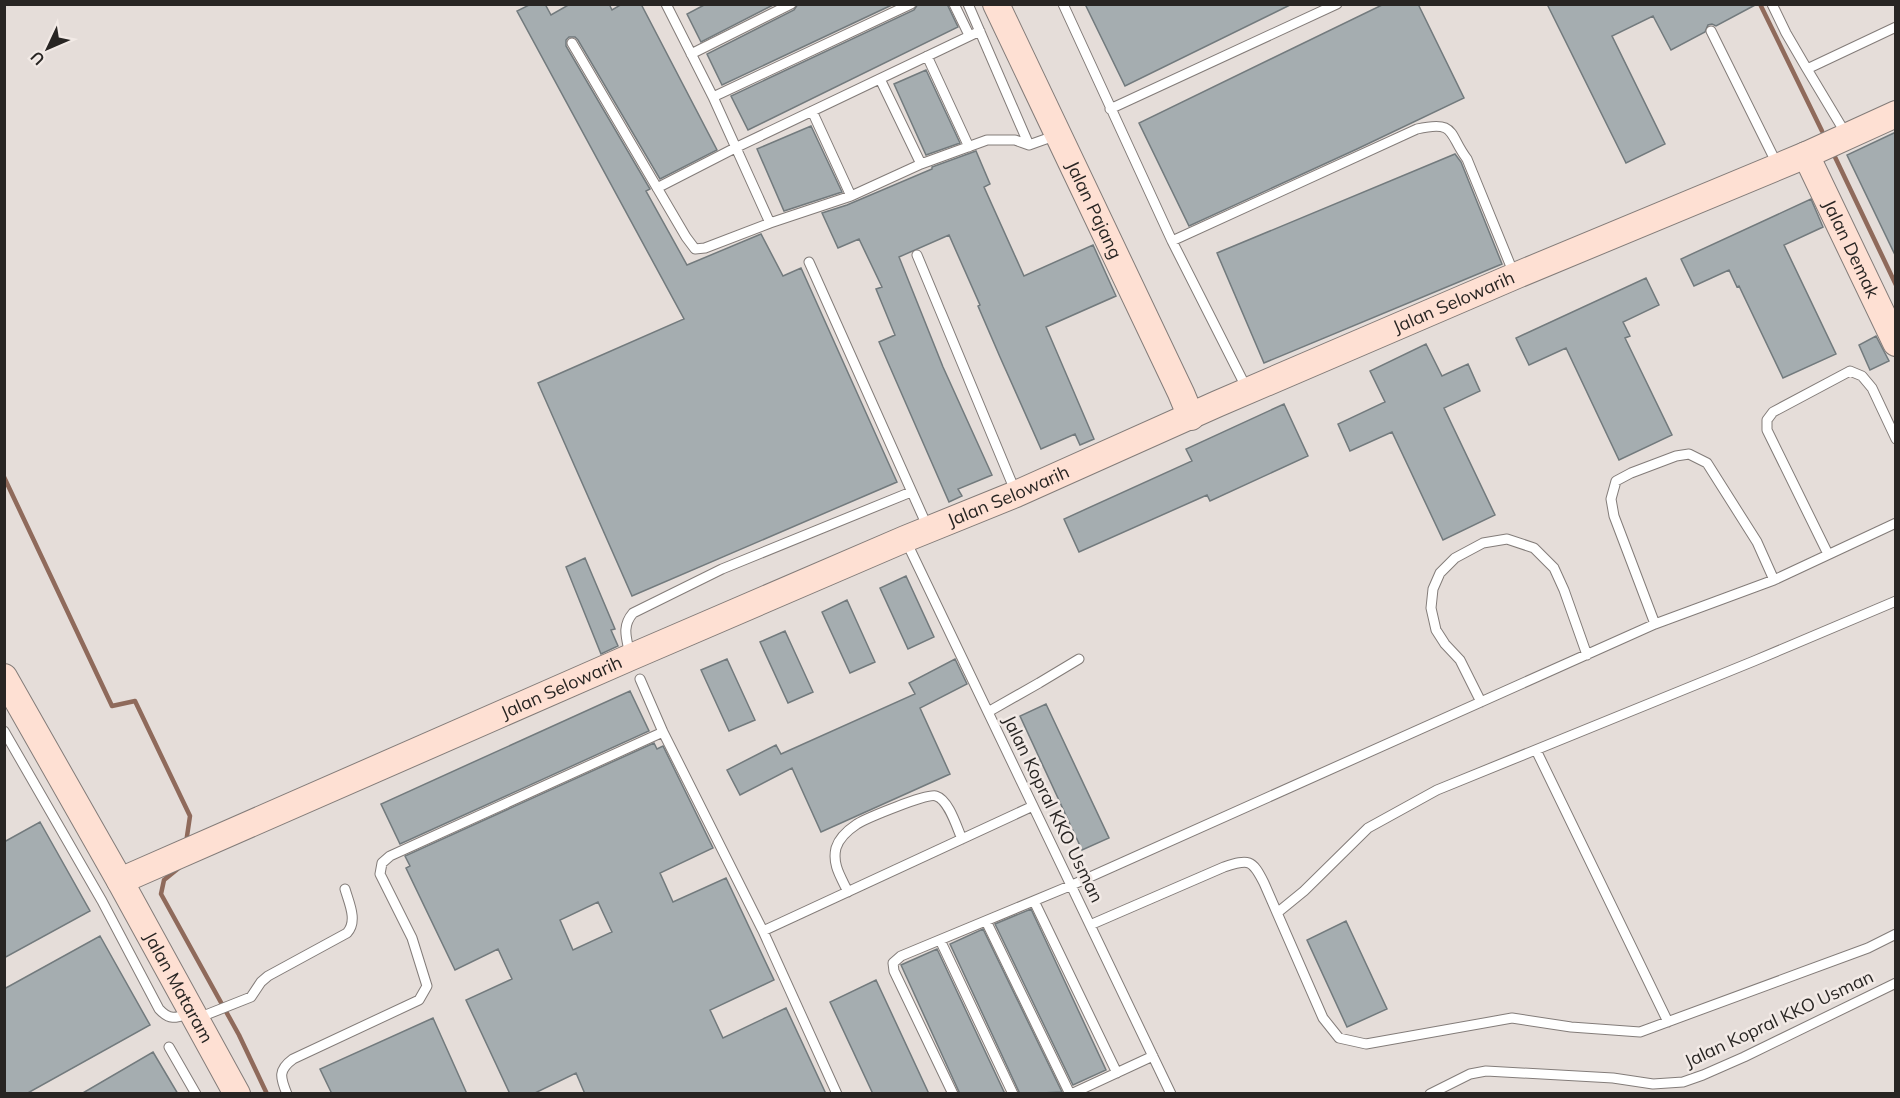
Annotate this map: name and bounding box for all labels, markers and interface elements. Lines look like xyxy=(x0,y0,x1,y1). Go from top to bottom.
north arrow xyxy=(18,18,78,78)
text: U xyxy=(26,47,49,70)
street label: Jalan Pajang xyxy=(1061,157,1127,262)
street label: Jalan Demak xyxy=(1818,196,1885,302)
street label: Jalan Selowarih xyxy=(1389,266,1518,338)
street label: Jalan Selowarih xyxy=(944,460,1073,532)
street label: Jalan Selowarih xyxy=(497,650,626,724)
street label: Jalan Kopral KKO Usman xyxy=(998,711,1109,906)
street label: Jalan Mataram xyxy=(139,927,219,1047)
street label: Jalan Kopral KKO Usman xyxy=(1681,965,1877,1072)

